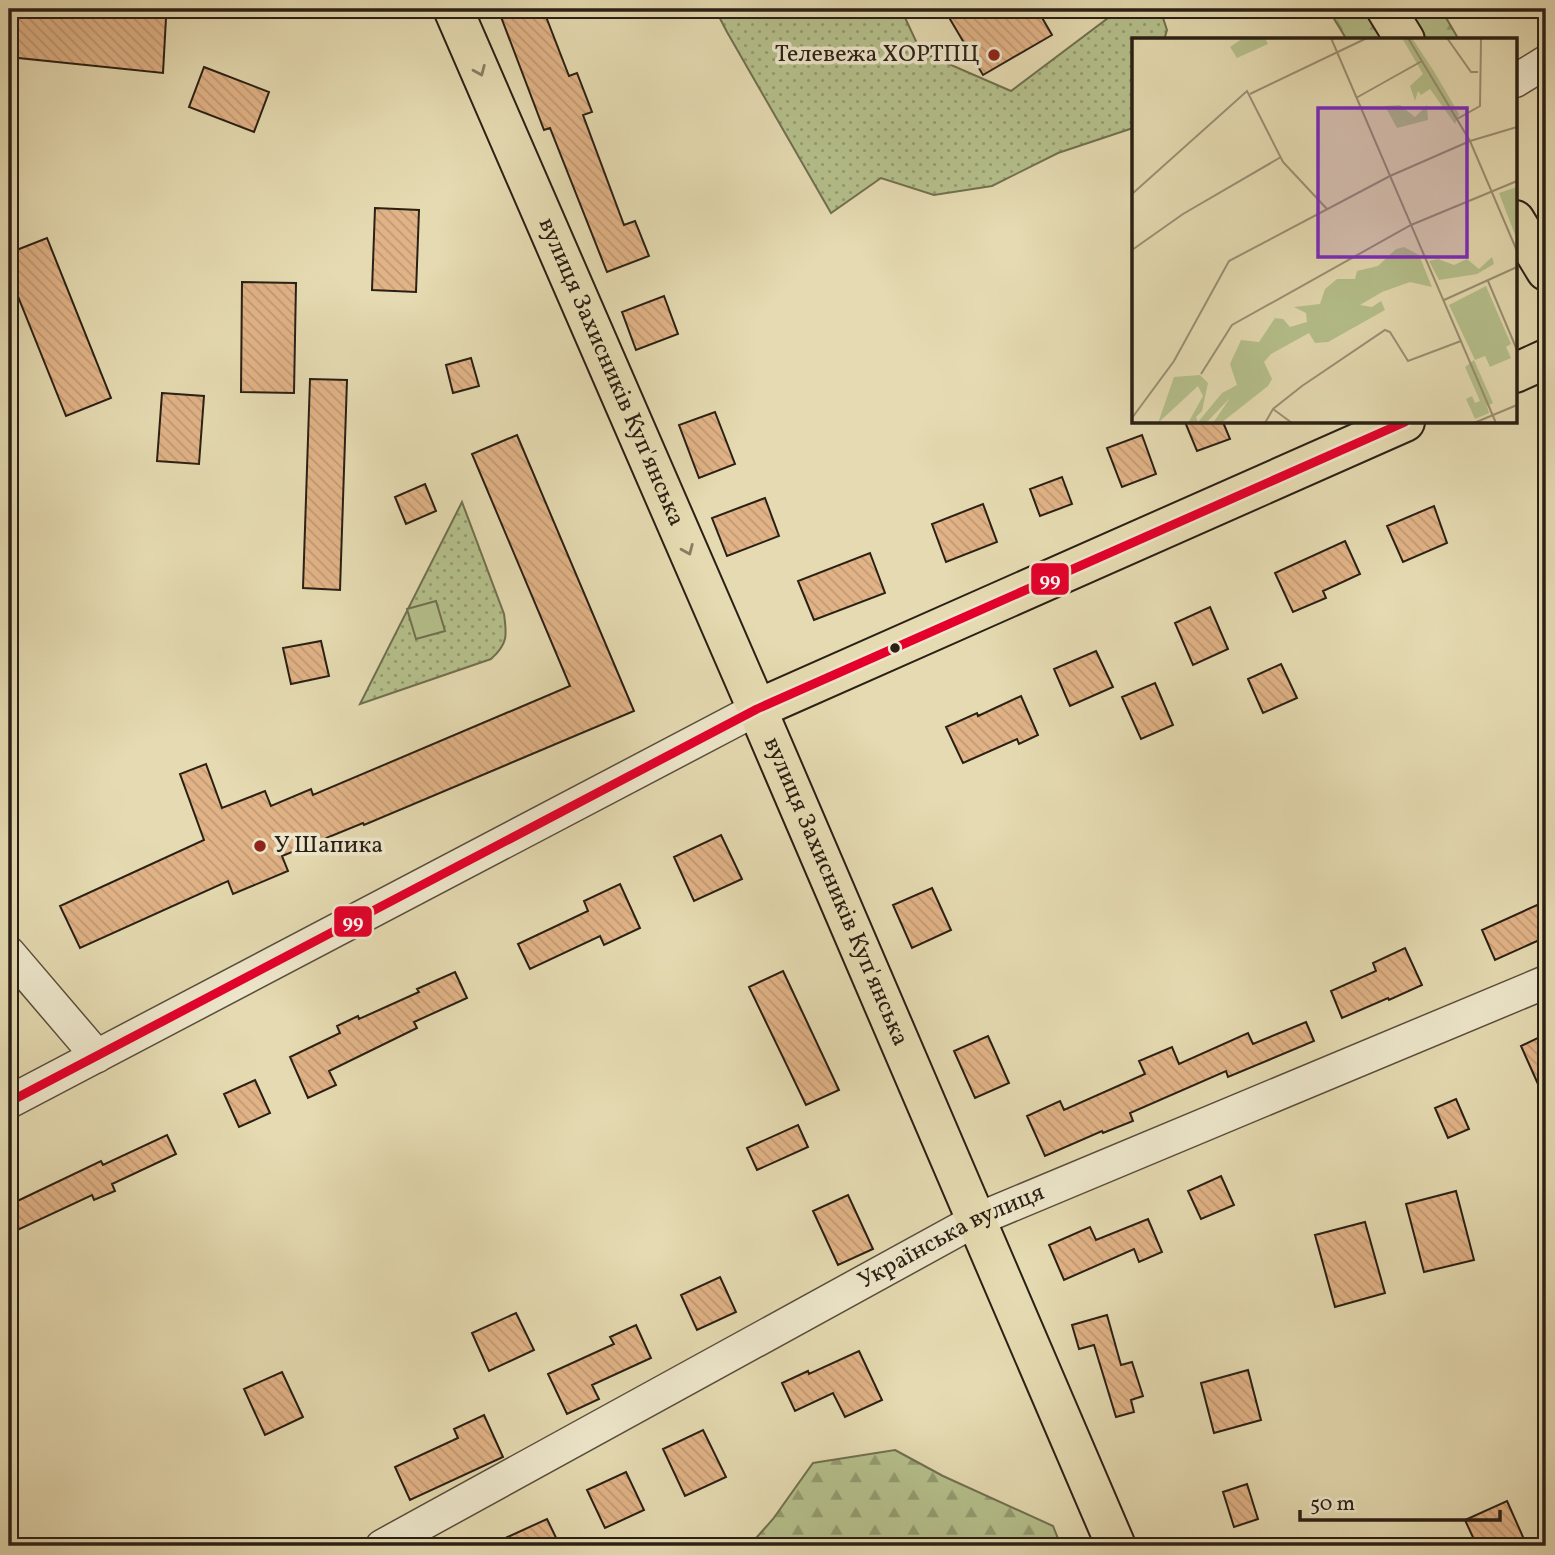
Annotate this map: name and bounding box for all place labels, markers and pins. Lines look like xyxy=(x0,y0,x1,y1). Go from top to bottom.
place label: Телевежа ХОРТПЦ xyxy=(775,38,980,72)
marker: Телевежа ХОРТПЦ xyxy=(986,47,1002,63)
unlabelled marker xyxy=(888,641,902,655)
place label: У Шапика xyxy=(274,829,383,863)
marker: У Шапика xyxy=(252,838,268,854)

